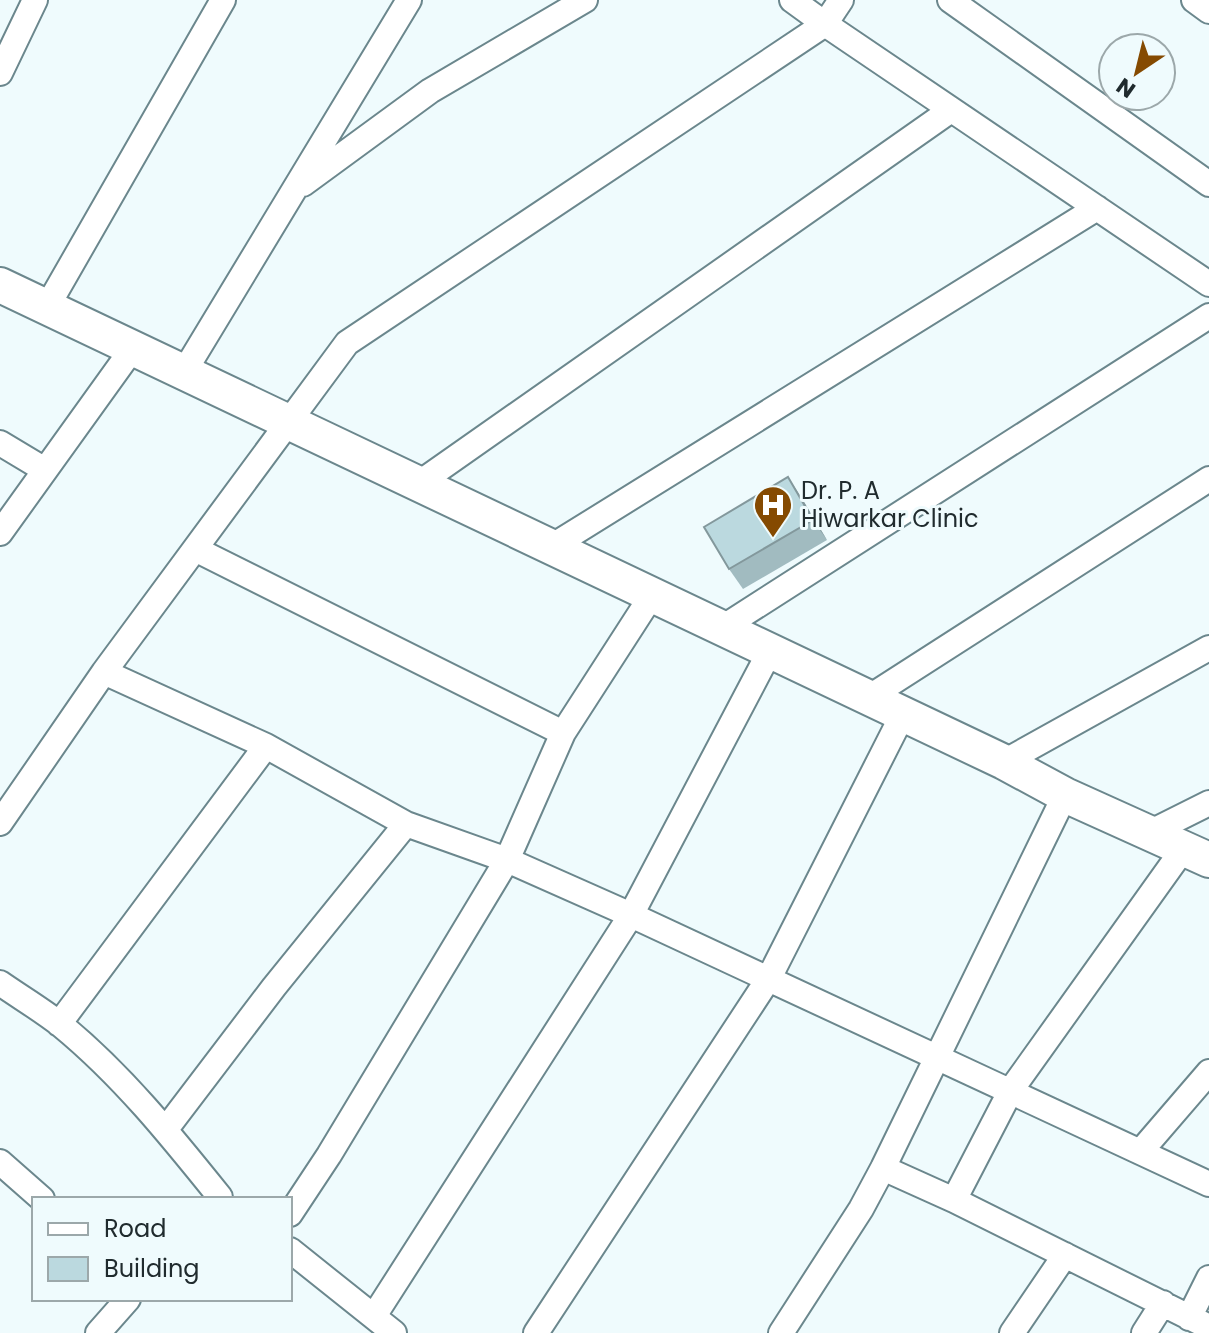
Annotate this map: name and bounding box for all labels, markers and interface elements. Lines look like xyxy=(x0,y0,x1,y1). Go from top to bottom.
north arrow xyxy=(1097,32,1177,112)
text: N xyxy=(1110,71,1141,105)
place label: Dr. P. A Hiwarkar Clinic xyxy=(801,474,978,535)
hospital icon: Dr. P. A Hiwarkar Clinic xyxy=(752,484,794,539)
legend xyxy=(32,1197,292,1301)
text: Road xyxy=(104,1212,166,1245)
text: Building xyxy=(104,1252,200,1285)

